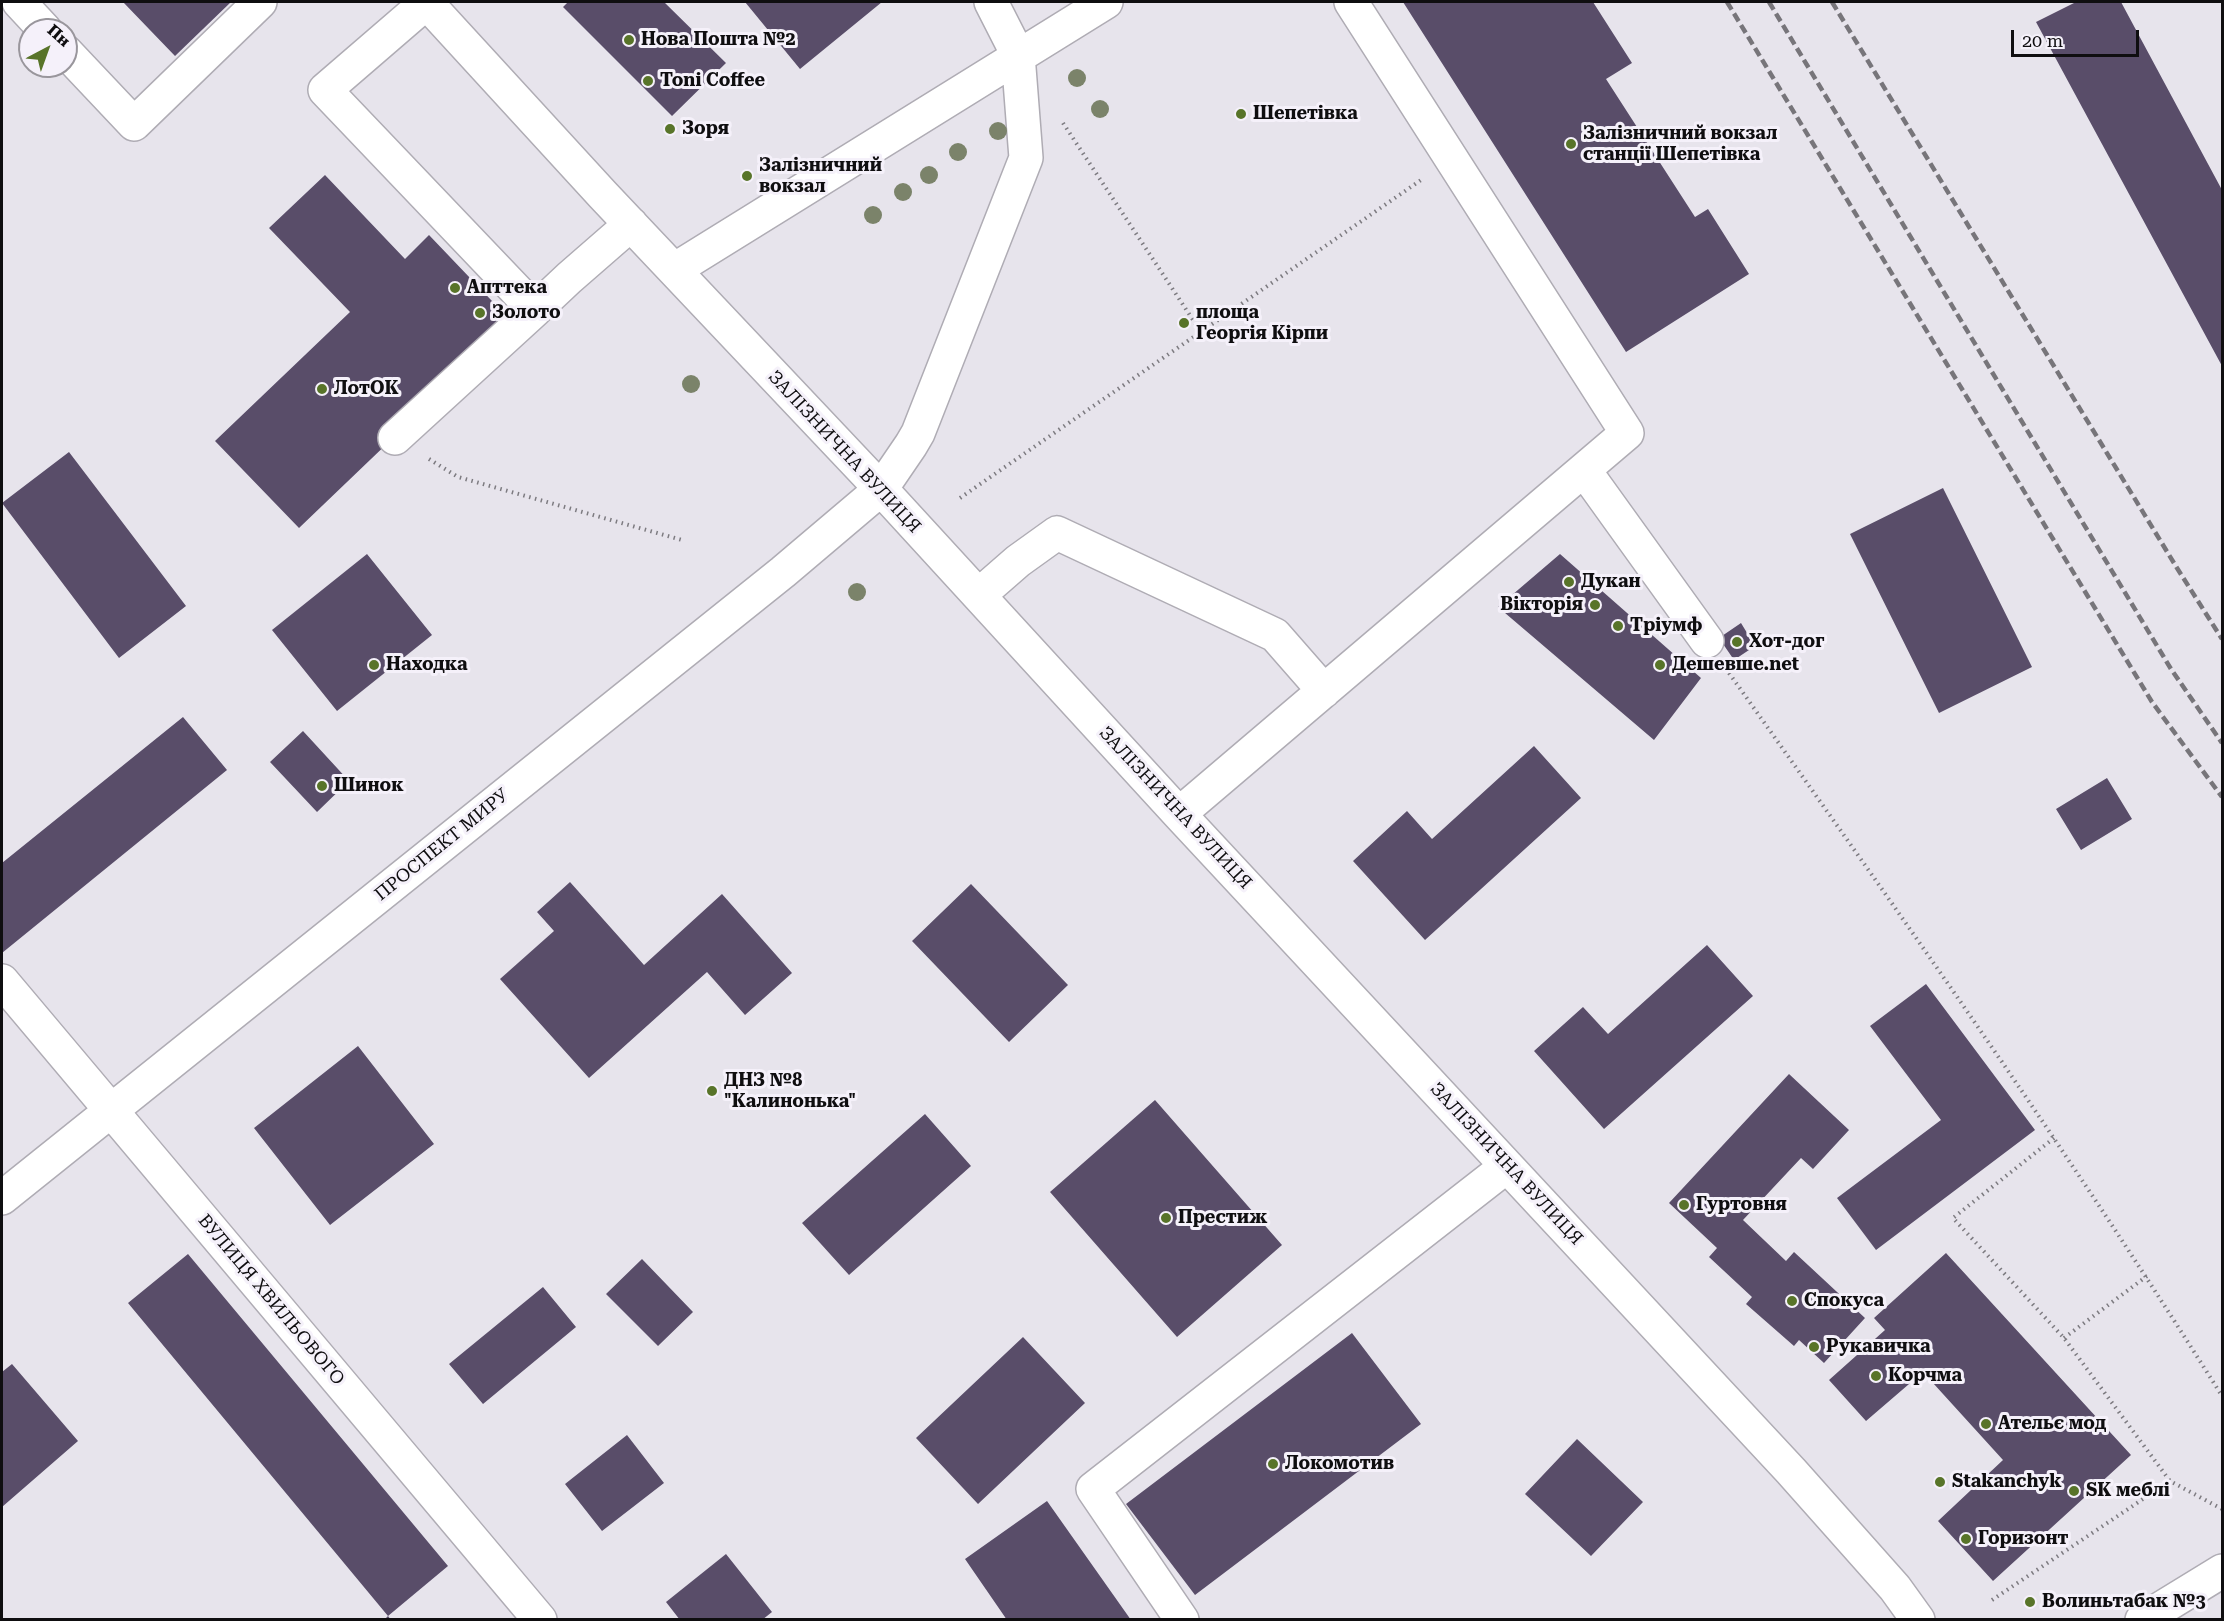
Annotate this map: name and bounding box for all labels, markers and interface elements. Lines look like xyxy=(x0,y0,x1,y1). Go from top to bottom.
north arrow xyxy=(18,18,78,78)
scale bar xyxy=(2014,18,2142,56)
text: Пн xyxy=(44,21,74,51)
place label: Нова Пошта №2 xyxy=(641,29,796,51)
text: 20 m xyxy=(2022,30,2063,51)
marker: Нова Пошта №2 xyxy=(622,33,636,47)
place label: Toni Coffee xyxy=(660,70,765,92)
marker: Toni Coffee xyxy=(641,74,655,88)
place label: Шепетівка xyxy=(1253,103,1358,125)
marker: Шепетівка xyxy=(1234,107,1248,121)
place label: Зоря xyxy=(682,118,729,140)
marker: Зоря xyxy=(663,122,677,136)
place label: Залізничний вокзал станції Шепетівка xyxy=(1583,123,1777,166)
marker: Залізничний вокзал станції Шепетівка xyxy=(1564,137,1578,151)
place label: Залізничний вокзал xyxy=(759,155,882,198)
marker: Залізничний вокзал xyxy=(740,169,754,183)
place label: Апттека xyxy=(467,277,547,299)
marker: Апттека xyxy=(448,281,462,295)
place label: Золото xyxy=(492,302,561,324)
place label: площа Георгія Кірпи xyxy=(1196,302,1328,344)
marker: Золото xyxy=(473,306,487,320)
marker: площа Георгія Кірпи xyxy=(1177,316,1191,330)
street label: ЗАЛІЗНИЧНА ВУЛИЦЯ xyxy=(763,366,925,538)
place label: ЛотОК xyxy=(334,378,399,400)
marker: ЛотОК xyxy=(315,382,329,396)
place label: Дукан xyxy=(1581,571,1641,593)
marker: Дукан xyxy=(1562,575,1576,589)
place label: Вікторія xyxy=(1500,594,1583,616)
marker: Вікторія xyxy=(1588,598,1602,612)
place label: Тріумф xyxy=(1630,615,1702,637)
marker: Тріумф xyxy=(1611,619,1625,633)
place label: Хот-дог xyxy=(1749,631,1824,653)
marker: Хот-дог xyxy=(1730,635,1744,649)
place label: Находка xyxy=(386,654,468,676)
place label: Дешевше.net xyxy=(1672,654,1799,676)
marker: Находка xyxy=(367,658,381,672)
marker: Дешевше.net xyxy=(1653,658,1667,672)
street label: ЗАЛІЗНИЧНА ВУЛИЦЯ xyxy=(1094,722,1256,894)
place label: Шинок xyxy=(334,775,404,797)
marker: Шинок xyxy=(315,779,329,793)
street label: ПРОСПЕКТ МИРУ xyxy=(371,784,513,906)
place label: ДНЗ №8 "Калинонька" xyxy=(724,1070,856,1112)
street label: ЗАЛІЗНИЧНА ВУЛИЦЯ xyxy=(1425,1078,1587,1250)
marker: ДНЗ №8 "Калинонька" xyxy=(705,1084,719,1098)
place label: Гуртовня xyxy=(1696,1194,1787,1216)
marker: Гуртовня xyxy=(1677,1198,1691,1212)
place label: Престиж xyxy=(1178,1207,1268,1229)
street label: ВУЛИЦЯ ХВИЛЬОВОГО xyxy=(193,1210,349,1390)
marker: Престиж xyxy=(1159,1211,1173,1225)
place label: Спокуса xyxy=(1804,1290,1884,1312)
marker: Спокуса xyxy=(1785,1294,1799,1308)
place label: Рукавичка xyxy=(1826,1336,1931,1358)
marker: Рукавичка xyxy=(1807,1340,1821,1354)
place label: Корчма xyxy=(1888,1365,1962,1387)
marker: Корчма xyxy=(1869,1369,1883,1383)
place label: Ательє мод xyxy=(1998,1413,2106,1435)
marker: Ательє мод xyxy=(1979,1417,1993,1431)
place label: Локомотив xyxy=(1285,1453,1394,1475)
marker: Локомотив xyxy=(1266,1457,1280,1471)
place label: Stakanchyk xyxy=(1952,1471,2062,1493)
marker: Stakanchyk xyxy=(1933,1475,1947,1489)
place label: SK меблі xyxy=(2086,1480,2170,1502)
marker: SK меблі xyxy=(2067,1484,2081,1498)
place label: Горизонт xyxy=(1978,1528,2068,1550)
marker: Горизонт xyxy=(1959,1532,1973,1546)
place label: Волиньтабак №3 xyxy=(2042,1591,2205,1613)
marker: Волиньтабак №3 xyxy=(2023,1595,2037,1609)

